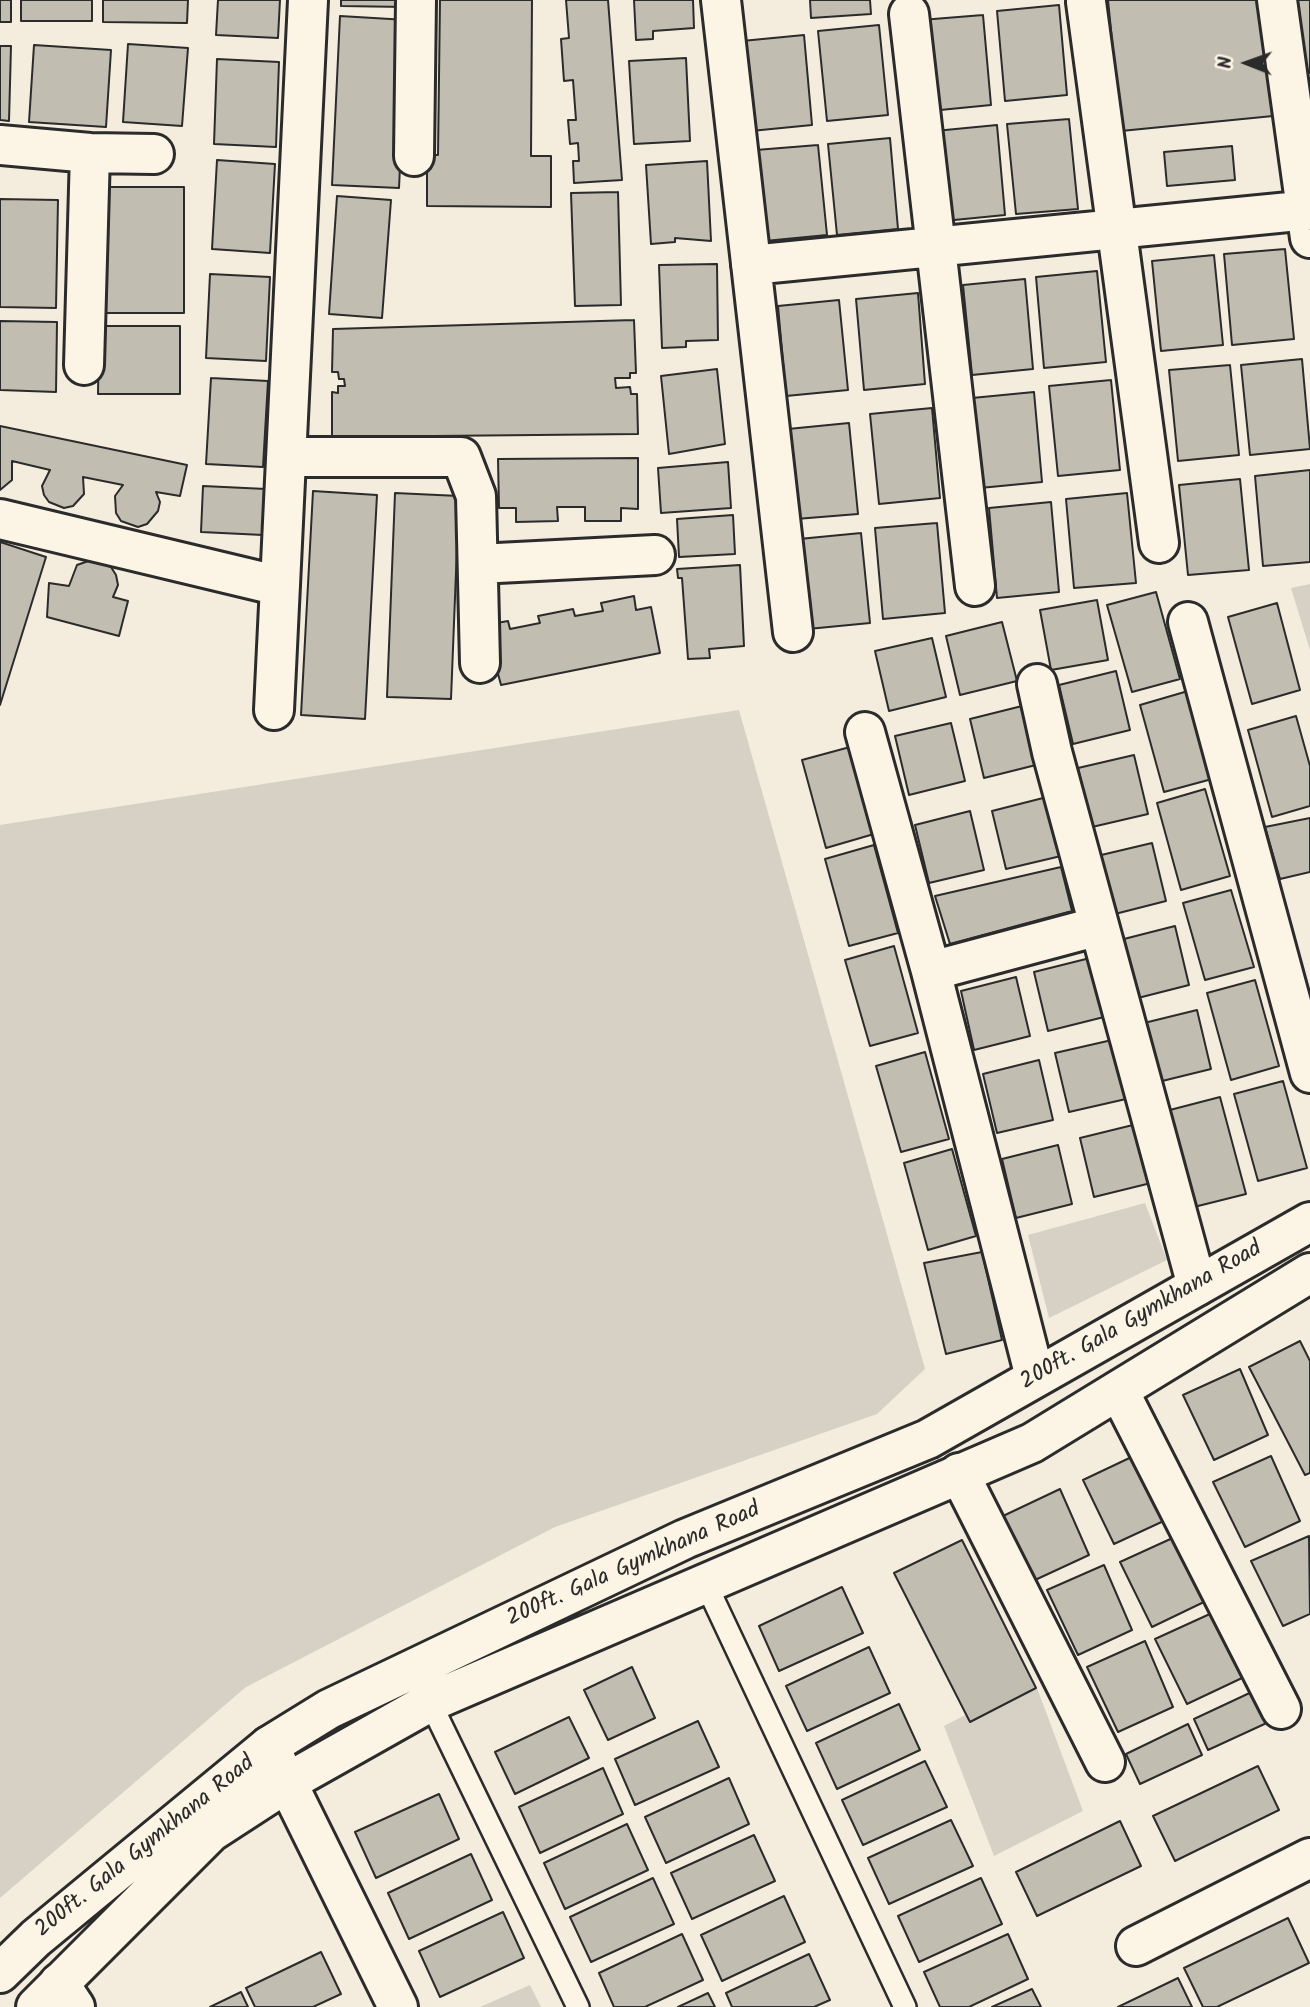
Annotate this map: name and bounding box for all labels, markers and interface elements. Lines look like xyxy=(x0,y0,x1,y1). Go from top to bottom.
north arrow xyxy=(1212,28,1282,98)
text: N xyxy=(1211,56,1241,69)
street label: 200ft. Gala Gymkhana Road xyxy=(1016,1236,1268,1398)
street label: 200ft. Gala Gymkhana Road xyxy=(503,1498,765,1634)
street label: 200ft. Gala Gymkhana Road xyxy=(31,1751,261,1945)

